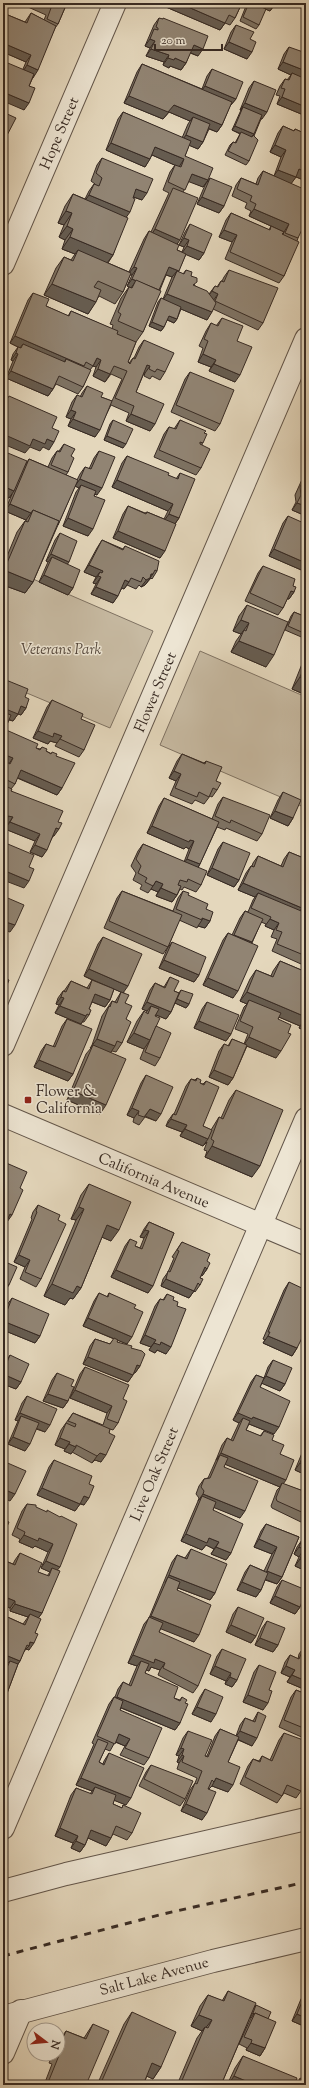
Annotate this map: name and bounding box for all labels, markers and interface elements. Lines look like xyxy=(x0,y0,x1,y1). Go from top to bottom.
scale bar xyxy=(155,26,222,52)
text: 20 m xyxy=(161,32,186,50)
street label: Hope Street xyxy=(36,94,85,173)
park label: Veterans Park xyxy=(21,640,101,661)
street label: Flower Street xyxy=(130,649,183,736)
place label: Flower & California xyxy=(36,1082,102,1120)
marker: Flower & California xyxy=(23,1095,33,1105)
street label: California Avenue xyxy=(94,1148,212,1214)
street label: Live Oak Street xyxy=(126,1424,185,1525)
street label: Salt Lake Avenue xyxy=(97,1953,211,2002)
north arrow xyxy=(26,2022,66,2062)
text: N xyxy=(46,2037,64,2051)

